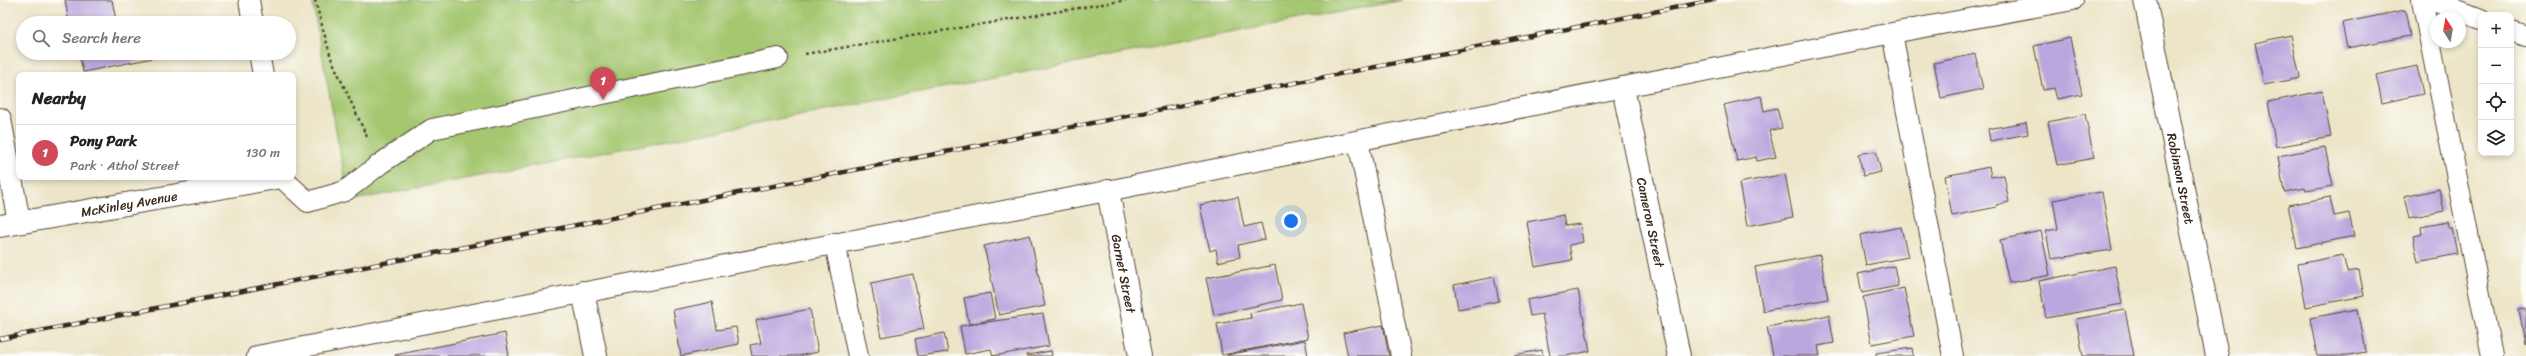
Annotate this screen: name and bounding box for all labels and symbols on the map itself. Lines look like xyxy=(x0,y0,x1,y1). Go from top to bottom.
north arrow xyxy=(2430,12,2466,48)
pin: 1 xyxy=(590,67,616,100)
street label: Robinson Street xyxy=(2160,131,2201,227)
street label: Cameron Street xyxy=(1630,175,1671,270)
street label: McKinley Avenue xyxy=(79,184,180,224)
your location xyxy=(1281,211,1301,231)
street label: Garnet Street xyxy=(1105,232,1143,316)

